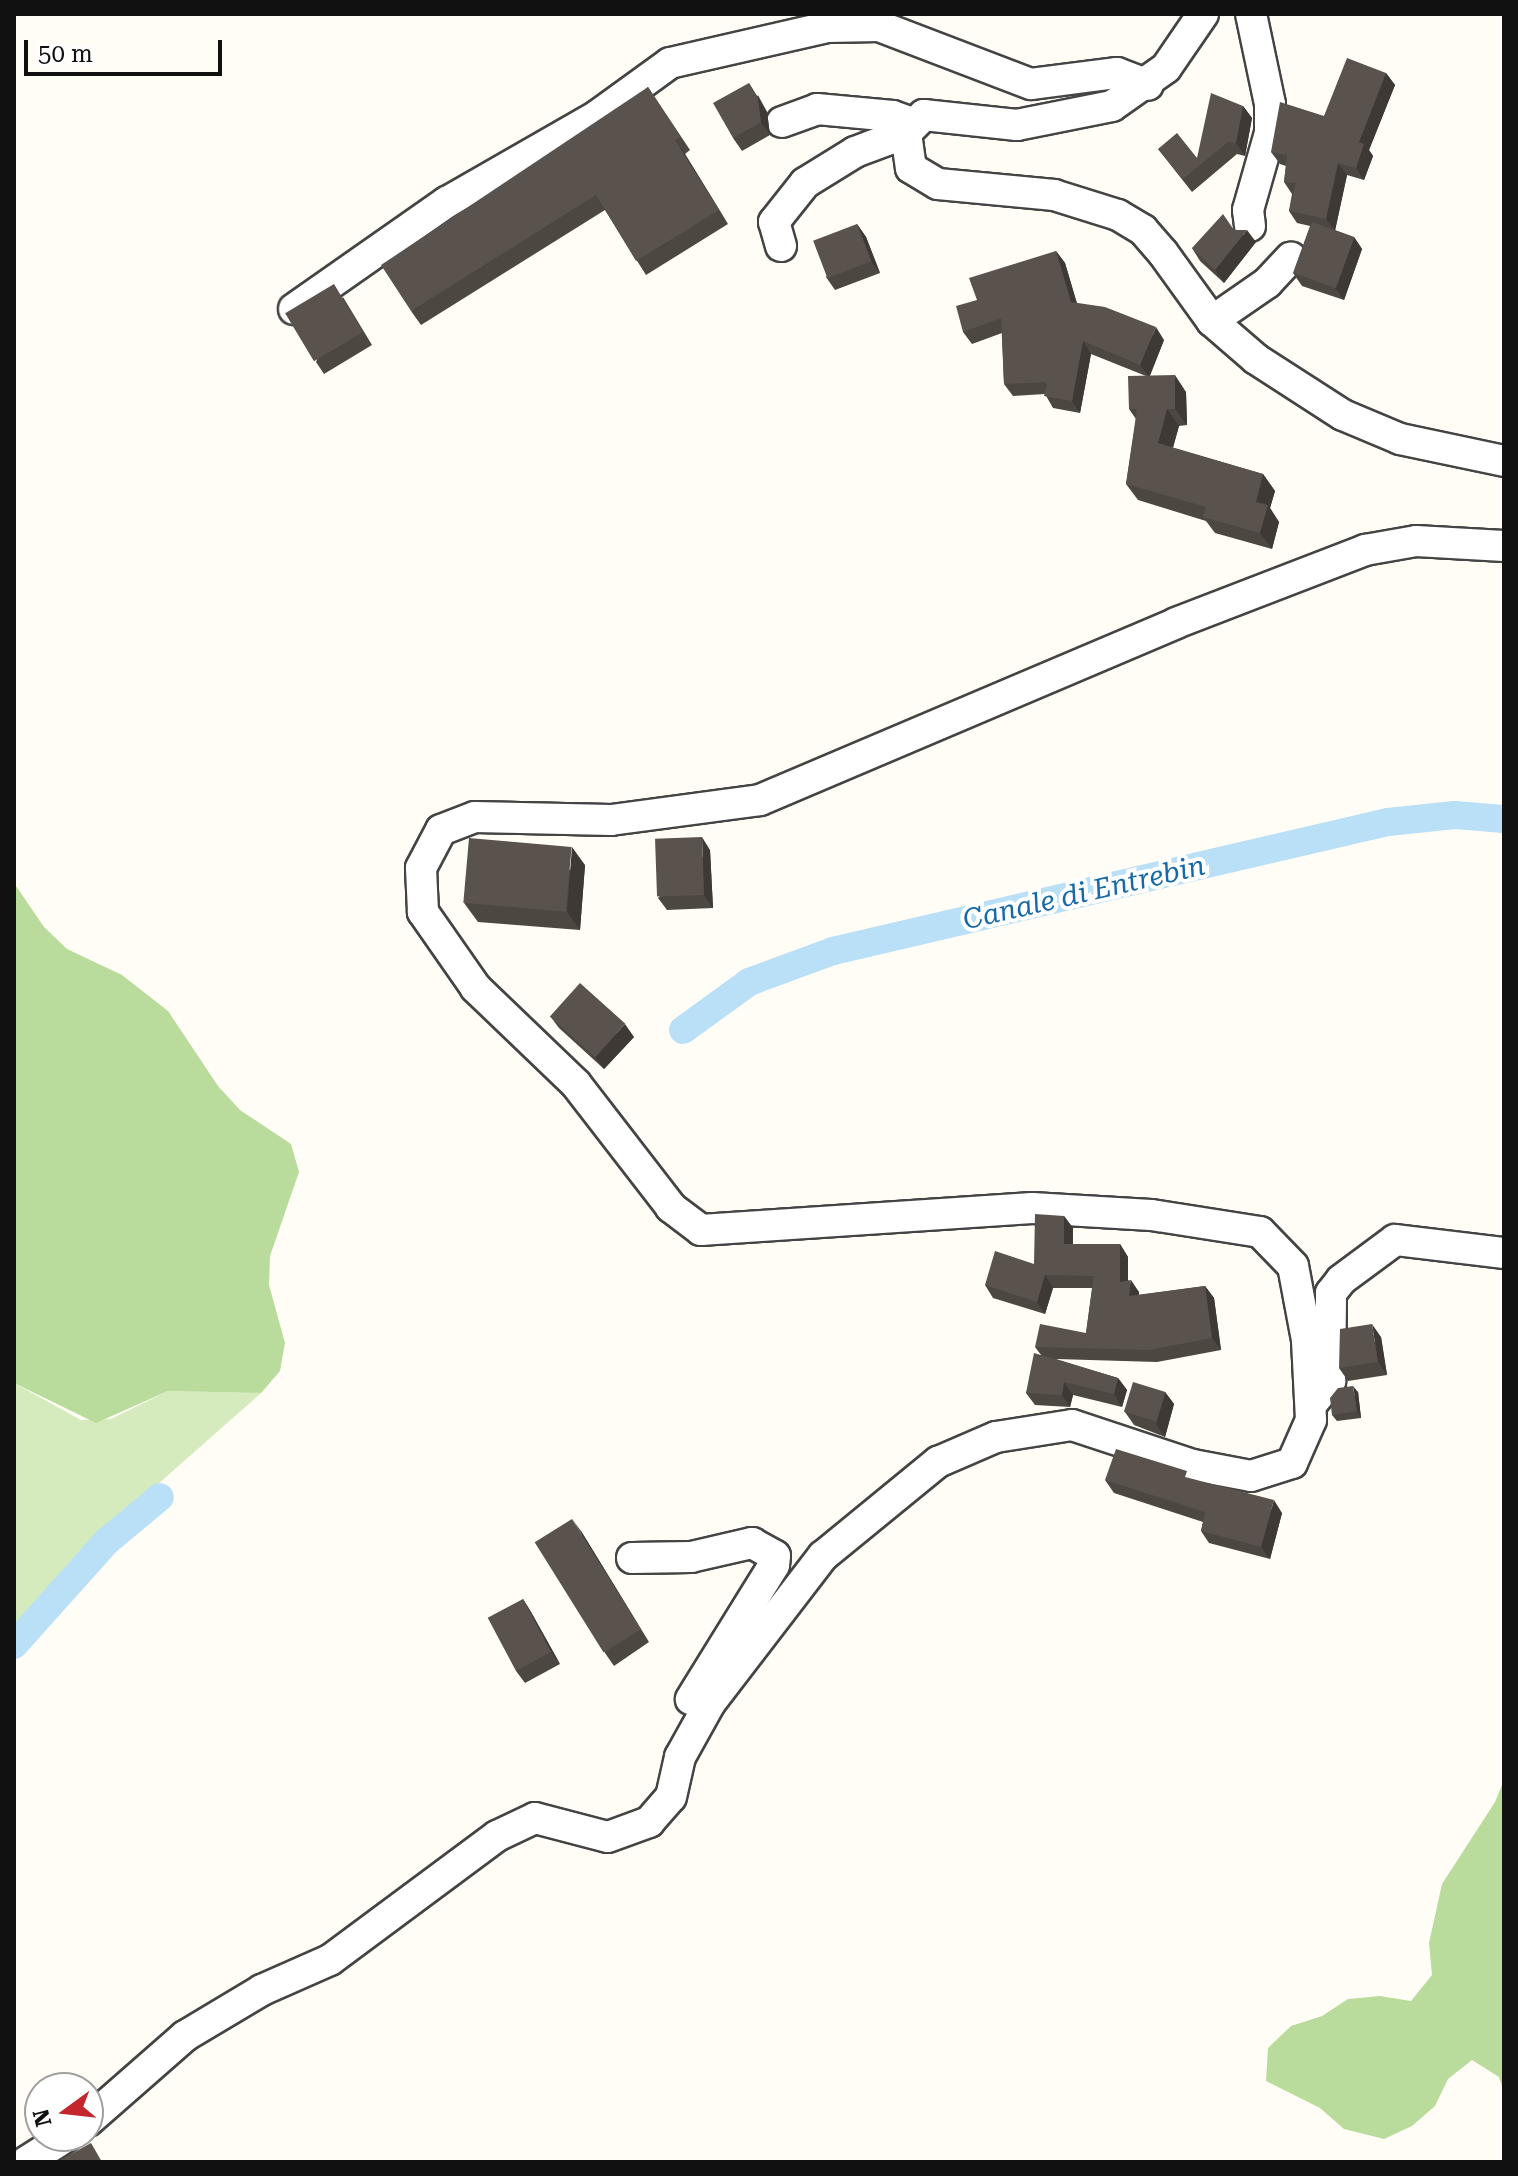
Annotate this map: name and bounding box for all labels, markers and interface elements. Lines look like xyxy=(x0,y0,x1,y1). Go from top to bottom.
scale bar xyxy=(28,24,226,74)
text: 50 m xyxy=(38,40,93,68)
water label: Canale di Entrebin xyxy=(960,849,1208,937)
north arrow xyxy=(24,2072,104,2152)
text: N xyxy=(28,2106,57,2129)

